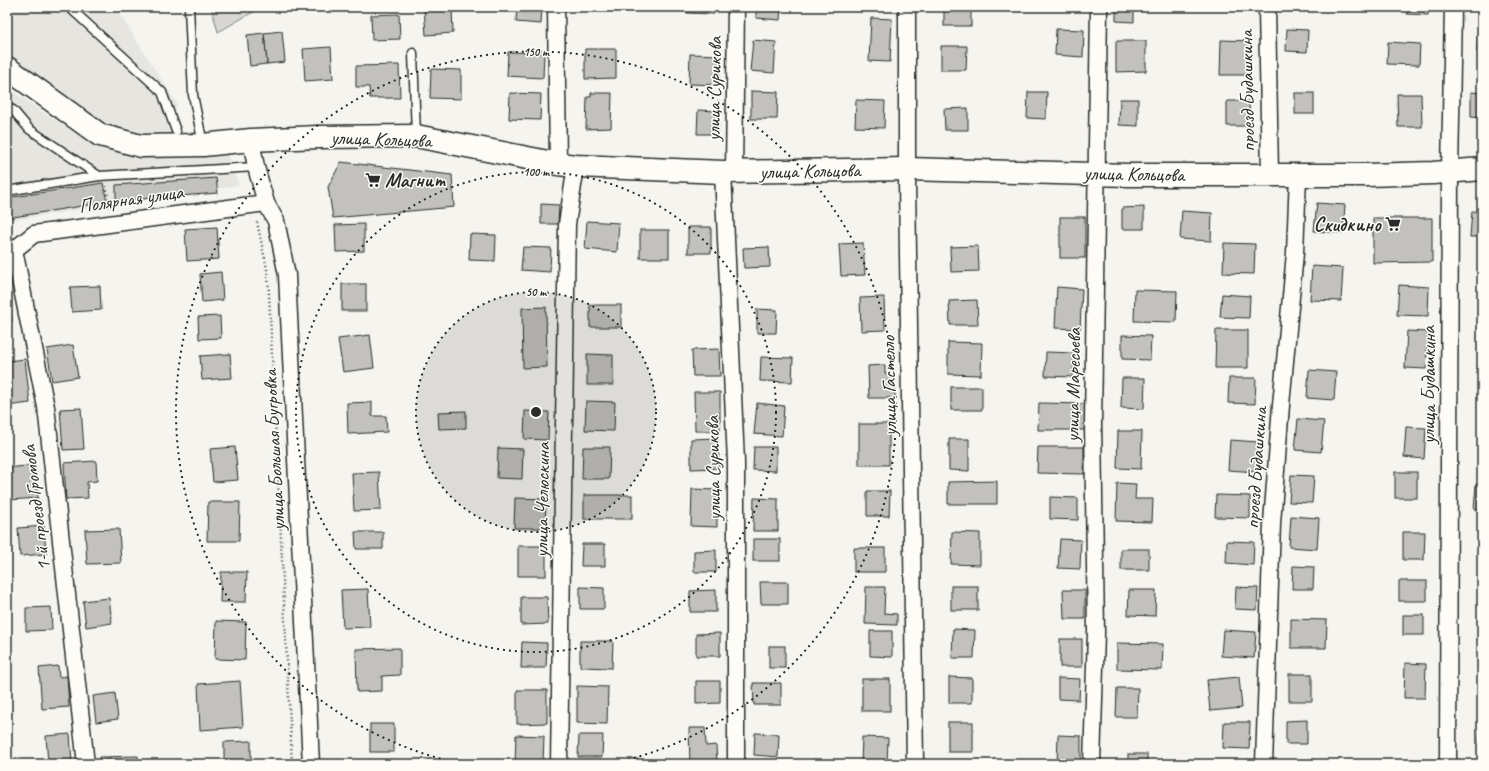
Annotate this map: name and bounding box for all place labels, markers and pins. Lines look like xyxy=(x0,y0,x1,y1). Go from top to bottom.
place label: Магнит xyxy=(385,168,446,193)
supermarket icon: Магнит xyxy=(364,171,382,189)
place label: Скидкино xyxy=(1314,212,1382,237)
supermarket icon: Скидкино xyxy=(1384,215,1402,233)
centre of rings xyxy=(529,405,543,419)

